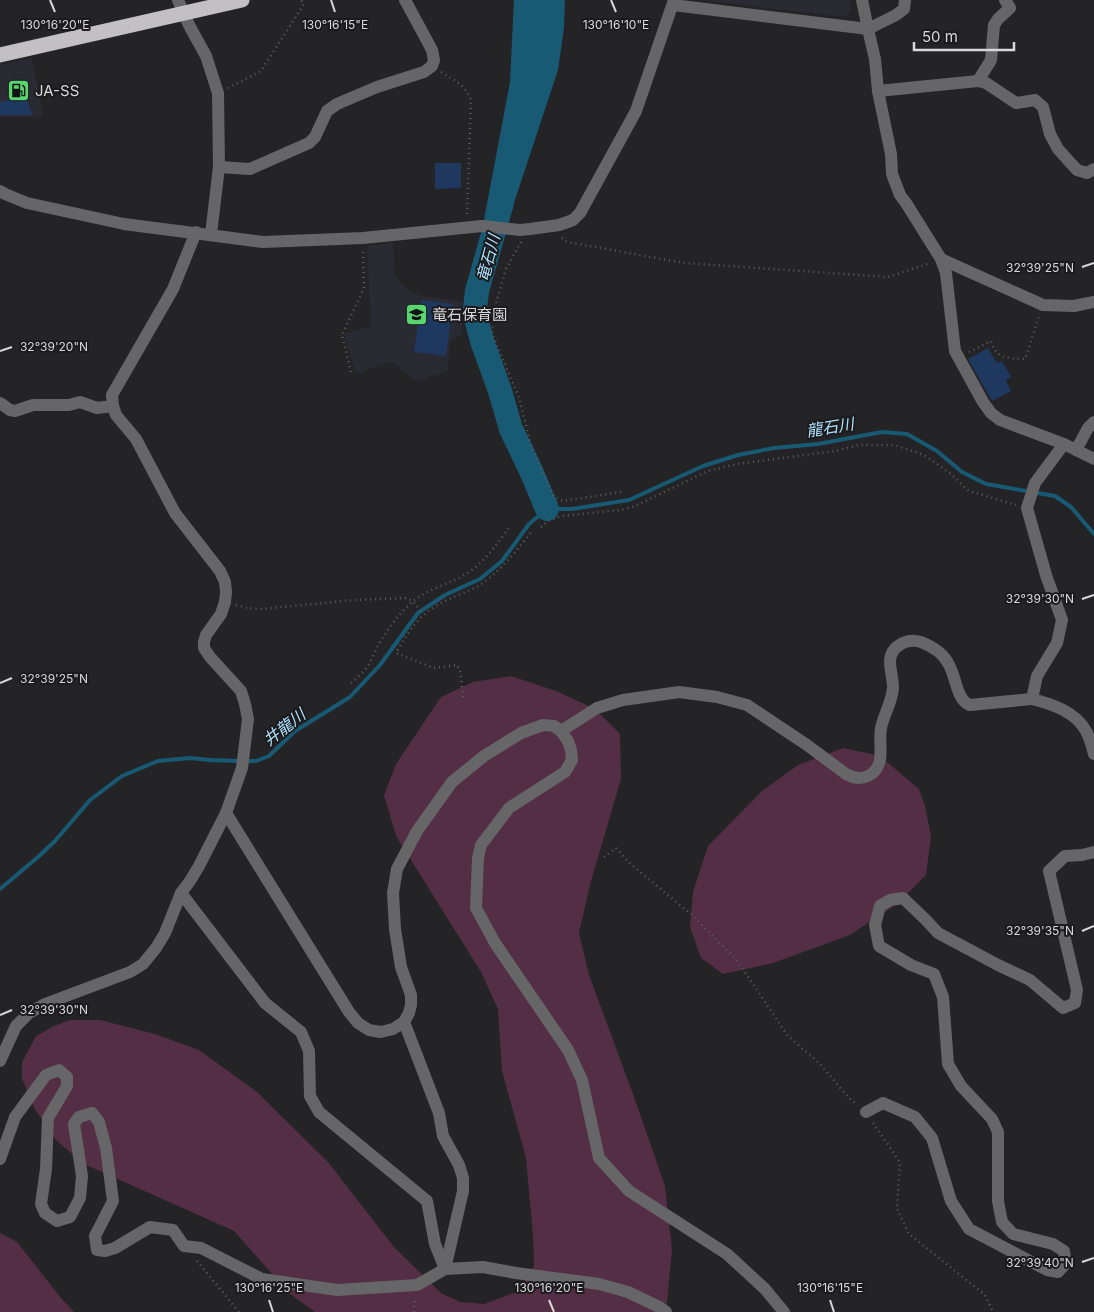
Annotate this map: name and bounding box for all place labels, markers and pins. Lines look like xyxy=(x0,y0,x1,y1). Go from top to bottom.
fuel station icon: JA-SS xyxy=(7,78,31,102)
place label: JA-SS xyxy=(35,81,79,100)
school or university icon: 竜石保育園 xyxy=(404,302,428,326)
place label: 竜石保育園 xyxy=(432,305,507,324)

